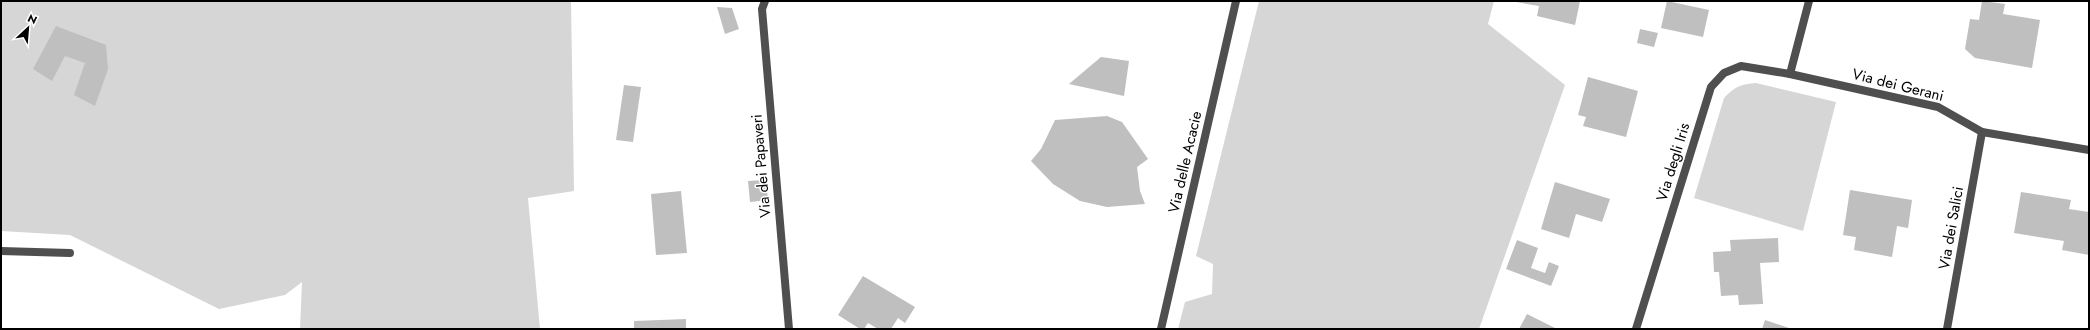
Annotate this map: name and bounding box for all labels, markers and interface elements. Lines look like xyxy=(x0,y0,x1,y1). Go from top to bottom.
north arrow xyxy=(8,8,48,48)
text: N xyxy=(25,10,40,28)
street label: Via dei Gerani xyxy=(1850,63,1946,107)
street label: Via delle Acacie xyxy=(1163,109,1207,215)
street label: Via dei Papaveri xyxy=(746,113,776,219)
street label: Via degli Iris xyxy=(1651,120,1695,204)
street label: Via dei Salici xyxy=(1933,185,1969,271)

